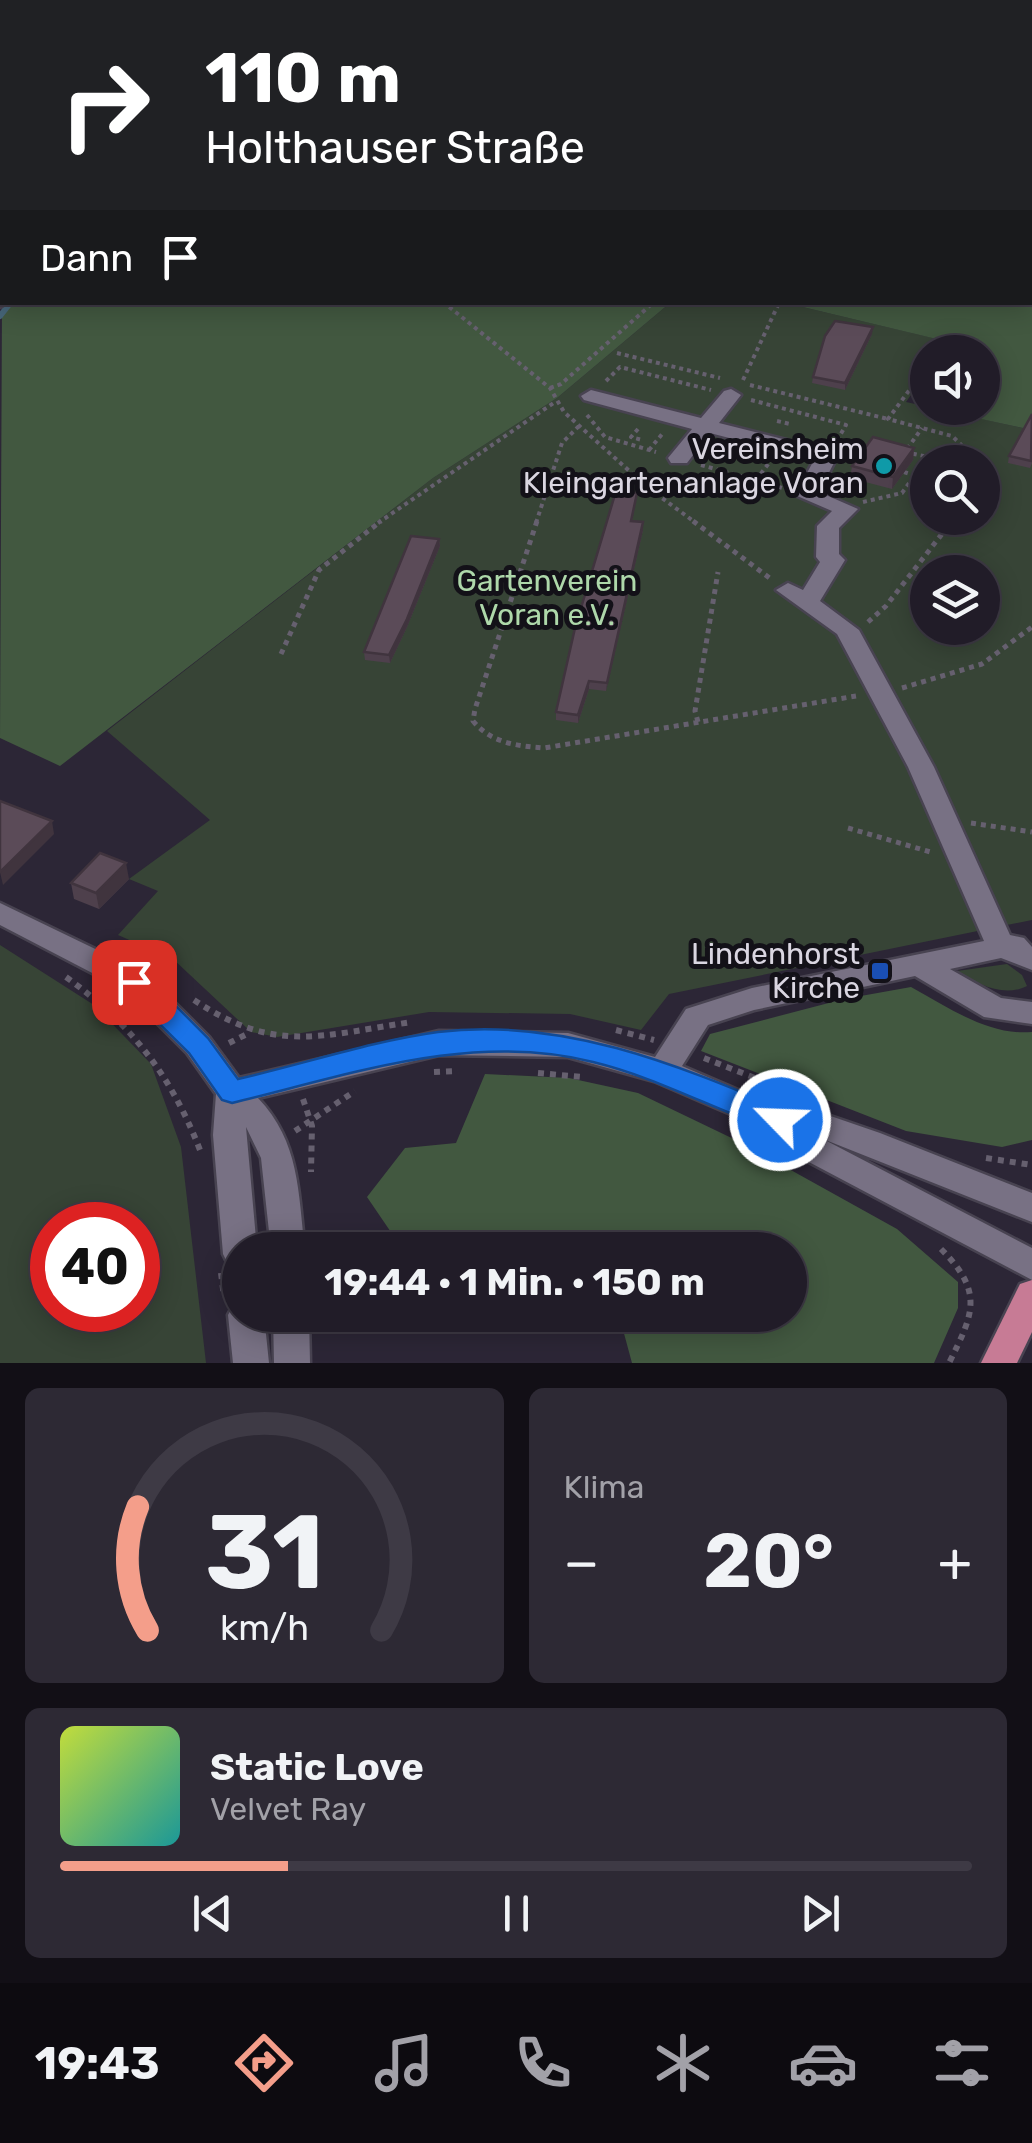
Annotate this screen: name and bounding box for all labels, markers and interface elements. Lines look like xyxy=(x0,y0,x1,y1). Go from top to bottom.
text: 110 m xyxy=(205,37,401,120)
icon: right xyxy=(40,40,170,170)
text: Holthauser Straße xyxy=(205,121,585,174)
icon: arrive xyxy=(153,230,208,285)
text: Dann xyxy=(40,235,133,281)
map controls xyxy=(910,335,1000,645)
button: sound xyxy=(910,335,1000,425)
place label: Vereinsheim Kleingartenanlage Voran xyxy=(523,431,864,501)
button: search xyxy=(910,445,1000,535)
marker: Vereinsheim Kleingartenanlage Voran xyxy=(873,455,895,477)
button: layers xyxy=(910,555,1000,645)
park label: Gartenverein Voran e.V. xyxy=(457,563,637,633)
place label: Lindenhorst Kirche xyxy=(691,936,860,1006)
pin xyxy=(92,940,177,1025)
icon: arrive xyxy=(107,955,162,1010)
marker: Lindenhorst Kirche xyxy=(869,960,891,982)
position arrow xyxy=(728,1068,832,1172)
speed limit sign: 40 xyxy=(30,1202,160,1332)
text: 19:44 · 1 Min. · 150 m xyxy=(324,1259,705,1305)
text: Klima xyxy=(564,1468,644,1506)
text: 31 xyxy=(205,1491,324,1614)
text: 20° xyxy=(703,1517,834,1606)
text: − xyxy=(564,1530,599,1595)
text: + xyxy=(938,1530,972,1595)
text: km/h xyxy=(220,1607,309,1649)
text: Static Love xyxy=(210,1744,424,1790)
text: Velvet Ray xyxy=(210,1790,366,1828)
icon: previous xyxy=(185,1886,240,1941)
icon: pause xyxy=(489,1886,544,1941)
icon: next xyxy=(793,1886,848,1941)
icon: directions xyxy=(229,2028,299,2098)
icon: music xyxy=(369,2028,439,2098)
icon: phone xyxy=(508,2028,578,2098)
icon: climate xyxy=(648,2028,718,2098)
icon: car xyxy=(788,2028,858,2098)
icon: filters xyxy=(927,2028,997,2098)
text: 19:43 xyxy=(35,2037,160,2090)

